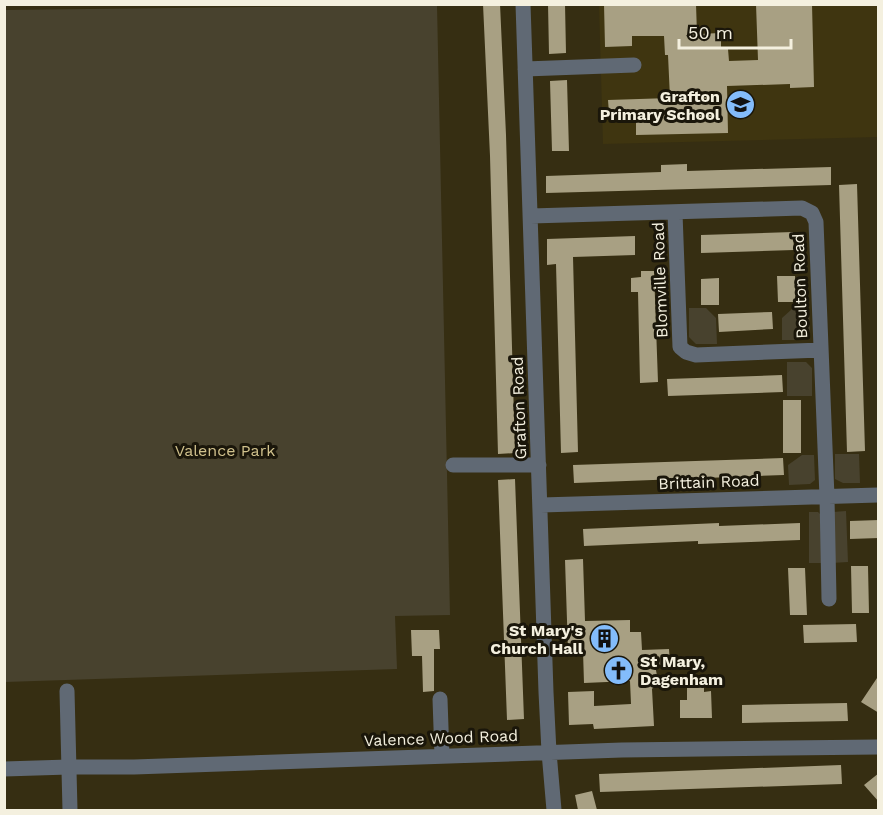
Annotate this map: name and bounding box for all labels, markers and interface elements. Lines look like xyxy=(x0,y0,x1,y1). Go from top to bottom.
scale bar xyxy=(679,12,792,50)
text: 50 m xyxy=(688,22,733,43)
place label: Grafton Primary School xyxy=(600,87,721,124)
school or university icon: Grafton Primary School xyxy=(725,89,757,121)
street label: Blomville Road xyxy=(648,222,672,338)
street label: Boulton Road xyxy=(789,233,811,339)
street label: Grafton Road xyxy=(508,356,530,460)
park label: Valence Park xyxy=(175,441,275,460)
street label: Brittain Road xyxy=(658,471,760,493)
place label: St Mary's Church Hall xyxy=(490,621,584,658)
building icon: St Mary's Church Hall xyxy=(588,623,620,655)
place label: St Mary, Dagenham xyxy=(640,652,723,689)
church icon: St Mary, Dagenham xyxy=(603,654,635,686)
street label: Valence Wood Road xyxy=(364,726,518,750)

